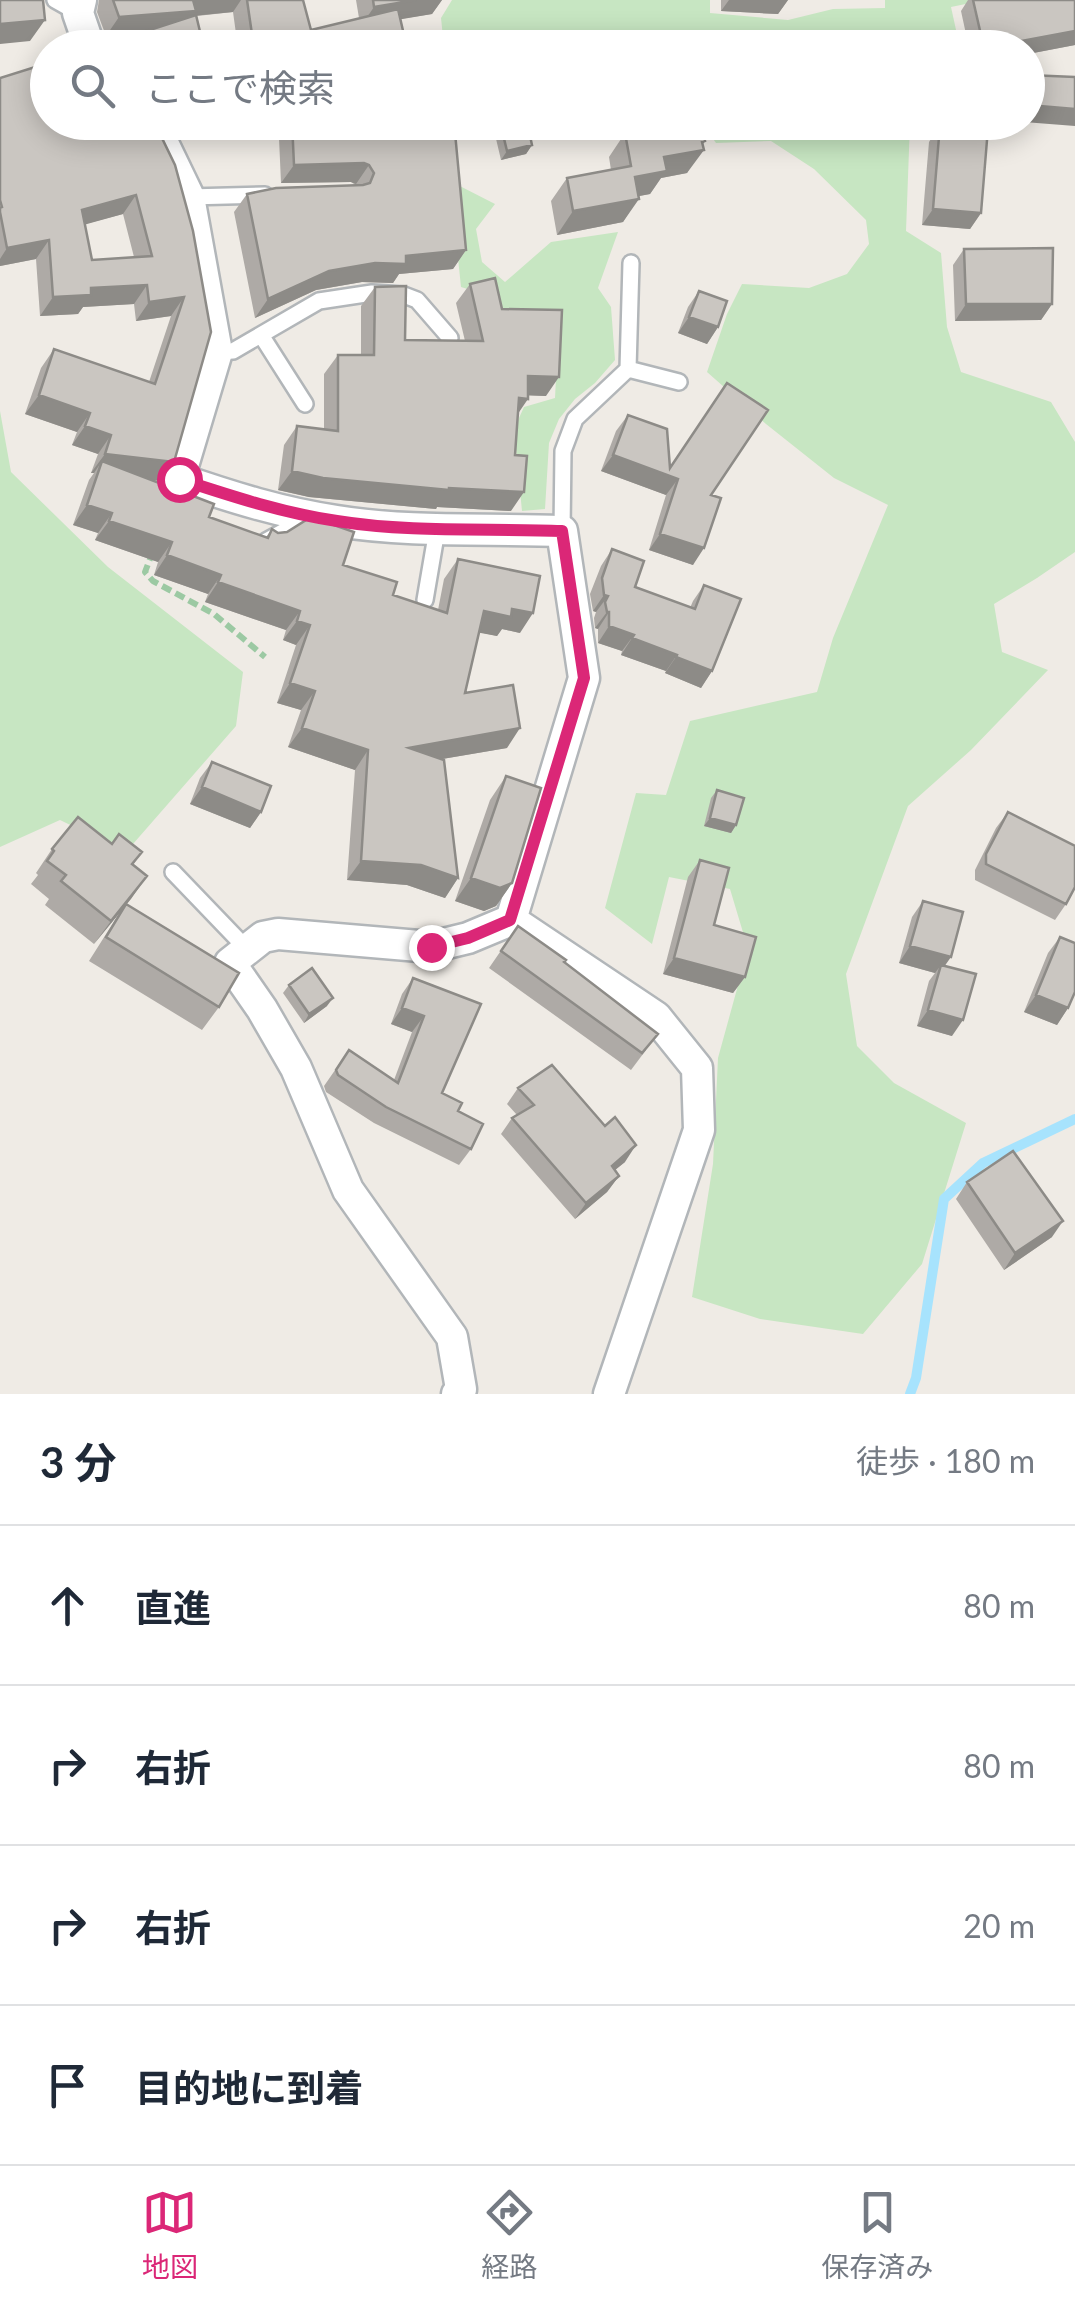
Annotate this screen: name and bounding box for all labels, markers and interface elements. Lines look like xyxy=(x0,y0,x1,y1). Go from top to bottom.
search box xyxy=(30,30,1045,140)
icon: search xyxy=(65,58,120,113)
text: ここで検索 xyxy=(145,64,335,110)
route start xyxy=(157,457,203,503)
route end xyxy=(409,925,455,971)
text: 3 分 xyxy=(40,1437,117,1487)
text: 徒歩 · 180 m xyxy=(856,1441,1035,1480)
icon: ahead xyxy=(40,1578,95,1633)
text: 直進 xyxy=(135,1584,211,1630)
text: 80 m xyxy=(963,1586,1035,1625)
icon: right xyxy=(40,1738,95,1793)
text: 右折 xyxy=(135,1744,211,1790)
text: 80 m xyxy=(963,1746,1035,1785)
icon: right xyxy=(40,1898,95,1953)
text: 右折 xyxy=(135,1904,211,1950)
text: 20 m xyxy=(963,1906,1035,1945)
icon: arrive xyxy=(40,2058,95,2113)
text: 目的地に到着 xyxy=(135,2064,363,2110)
tab: 地図 xyxy=(142,2185,198,2285)
tab: 経路 xyxy=(481,2185,537,2285)
tab: 保存済み xyxy=(821,2185,933,2285)

